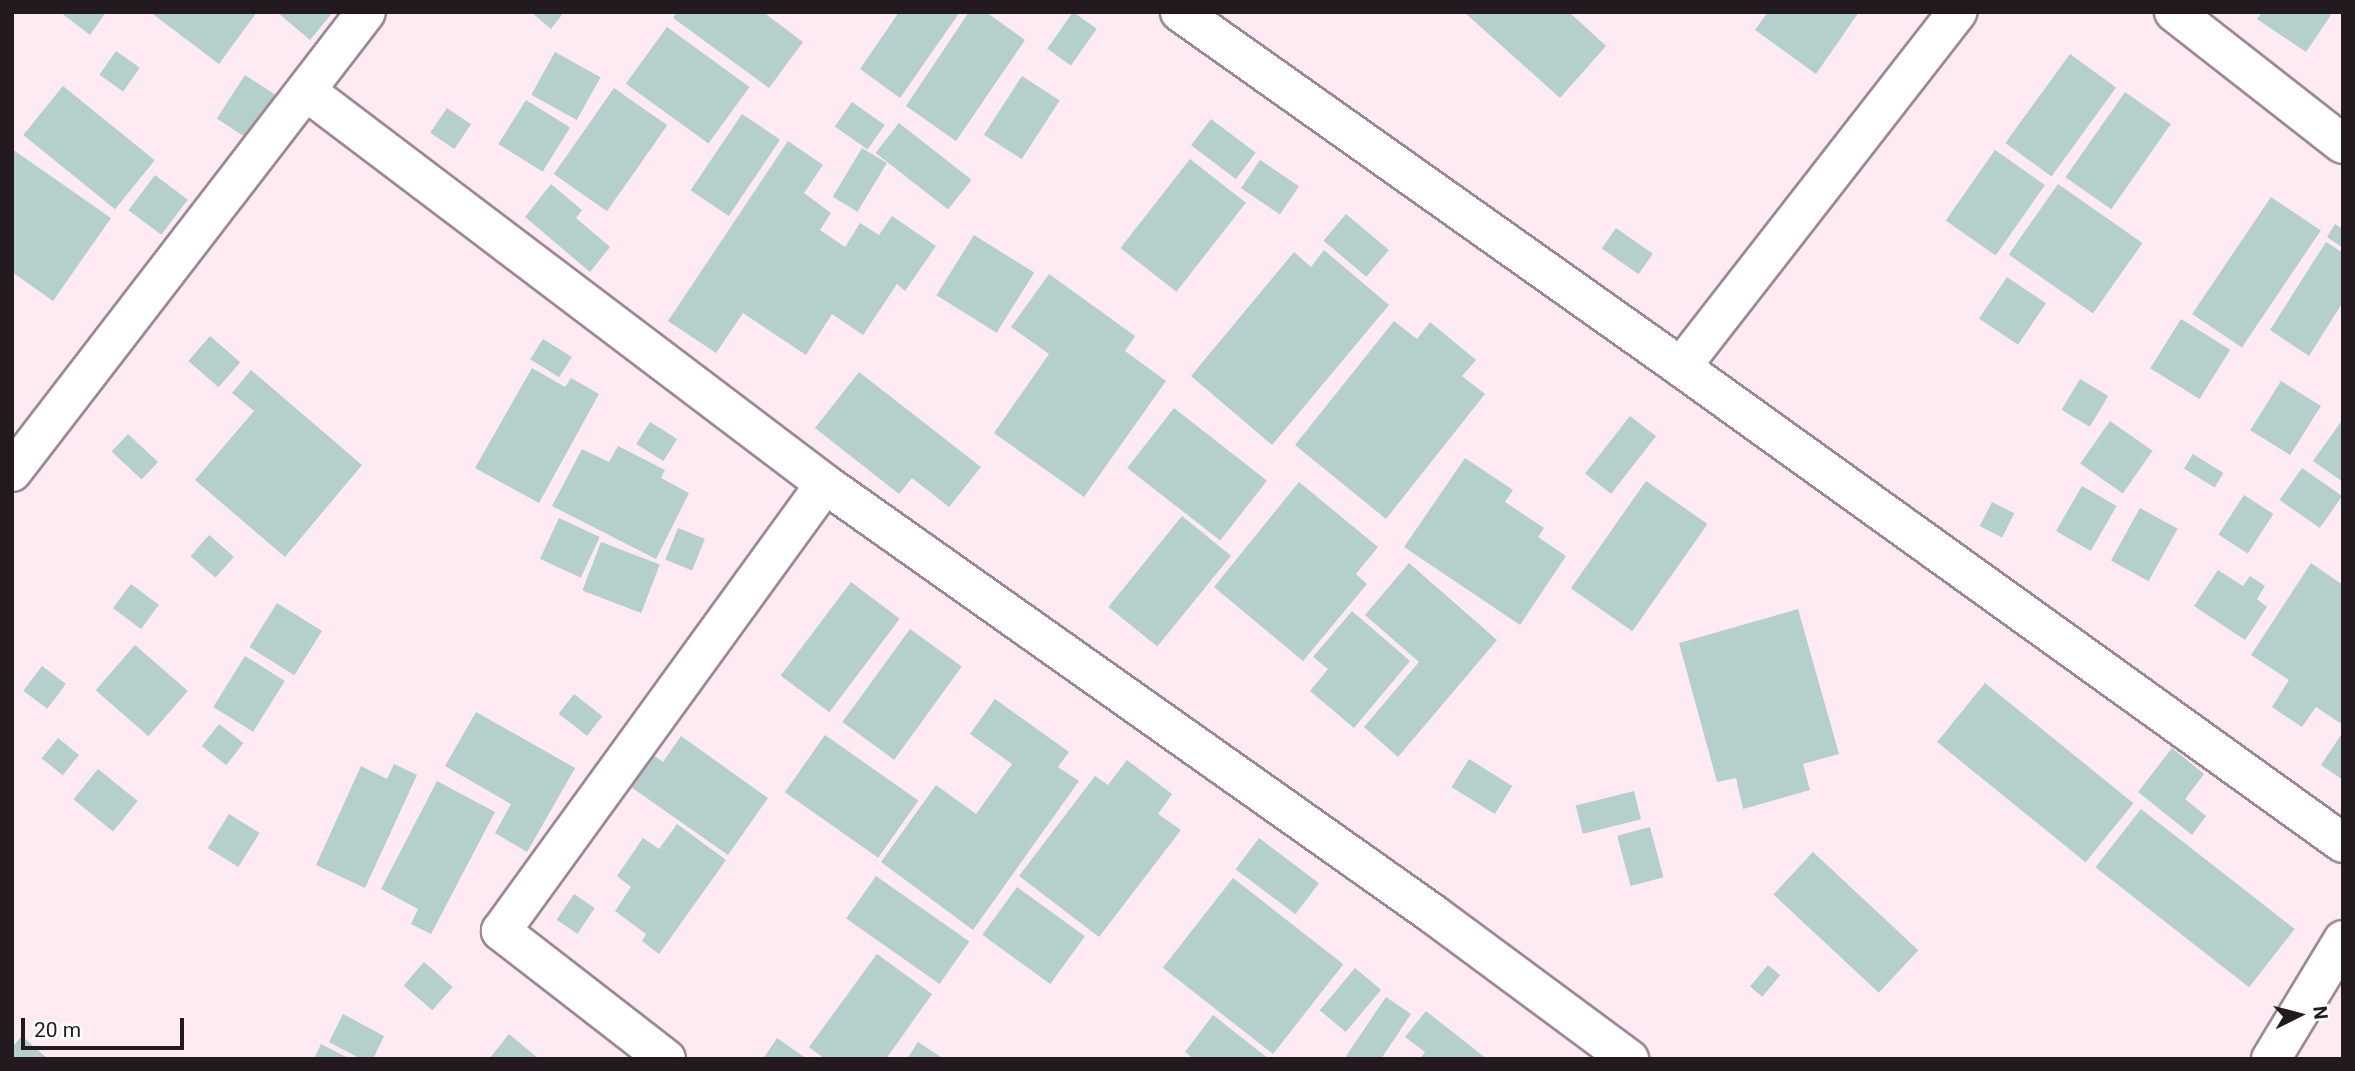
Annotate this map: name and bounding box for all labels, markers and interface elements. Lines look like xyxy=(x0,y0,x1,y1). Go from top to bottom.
north arrow xyxy=(2264,980,2334,1050)
scale bar xyxy=(24,1004,187,1048)
text: N xyxy=(2308,1005,2333,1021)
text: 20 m xyxy=(34,1018,81,1042)

